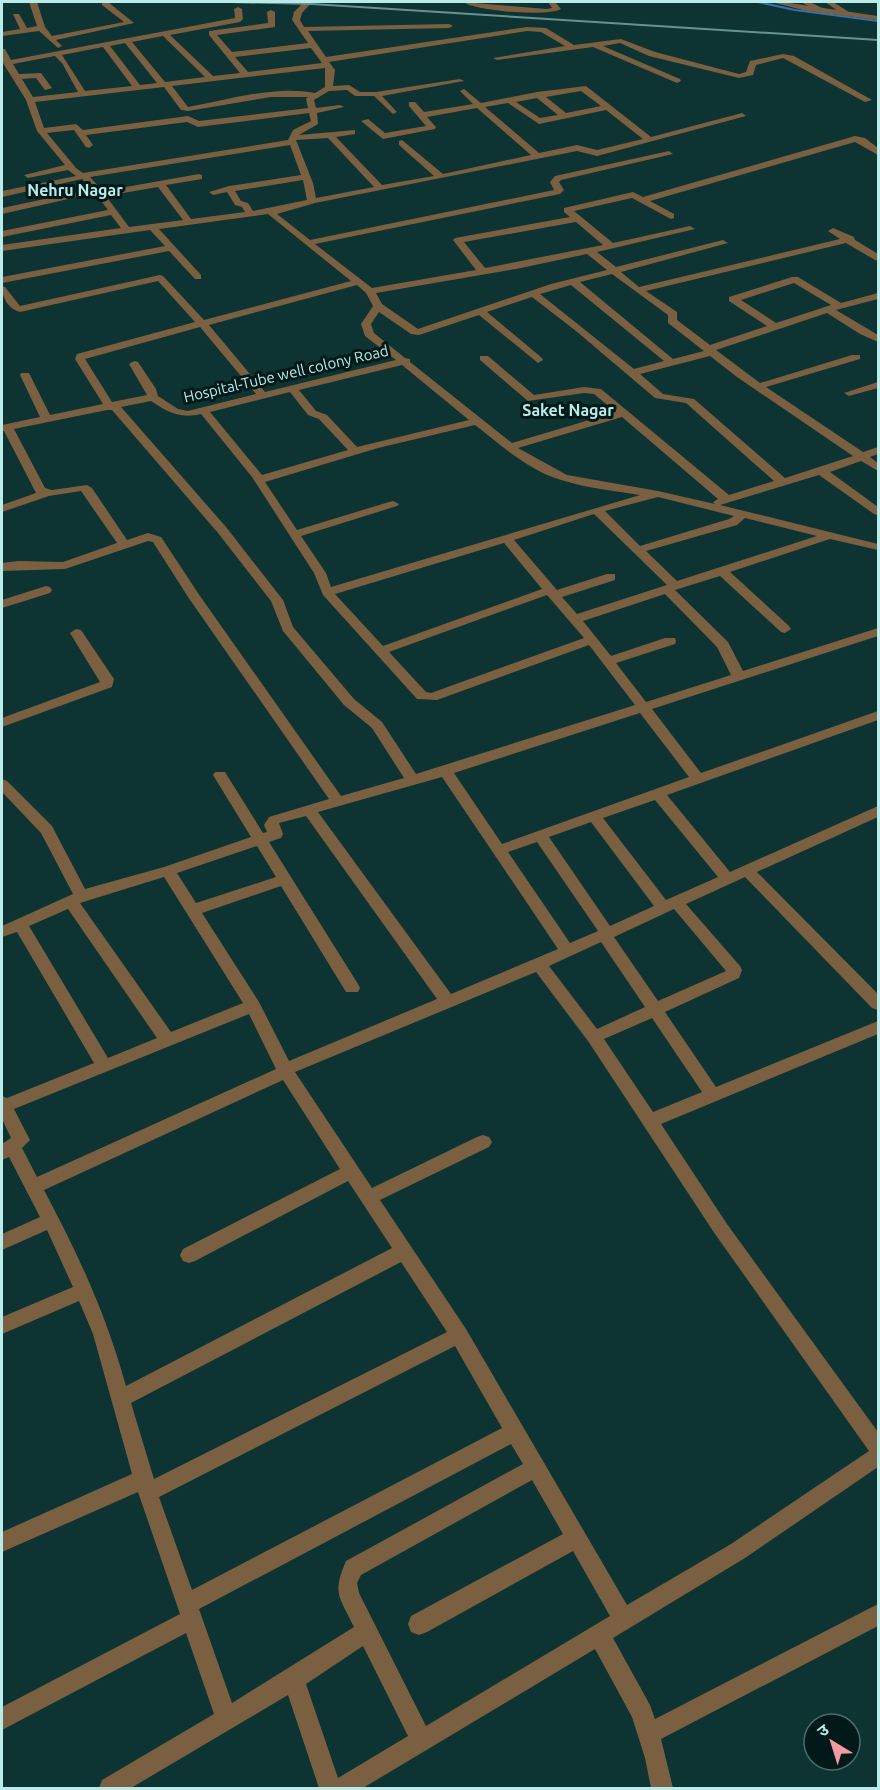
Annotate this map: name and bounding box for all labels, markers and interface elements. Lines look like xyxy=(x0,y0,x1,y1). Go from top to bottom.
district label: Nehru Nagar xyxy=(27,181,123,199)
street label: Hospital-Tube well colony Road xyxy=(182,342,390,405)
district label: Saket Nagar xyxy=(522,401,614,419)
north arrow xyxy=(802,1712,862,1772)
text: उ xyxy=(814,1720,832,1740)

